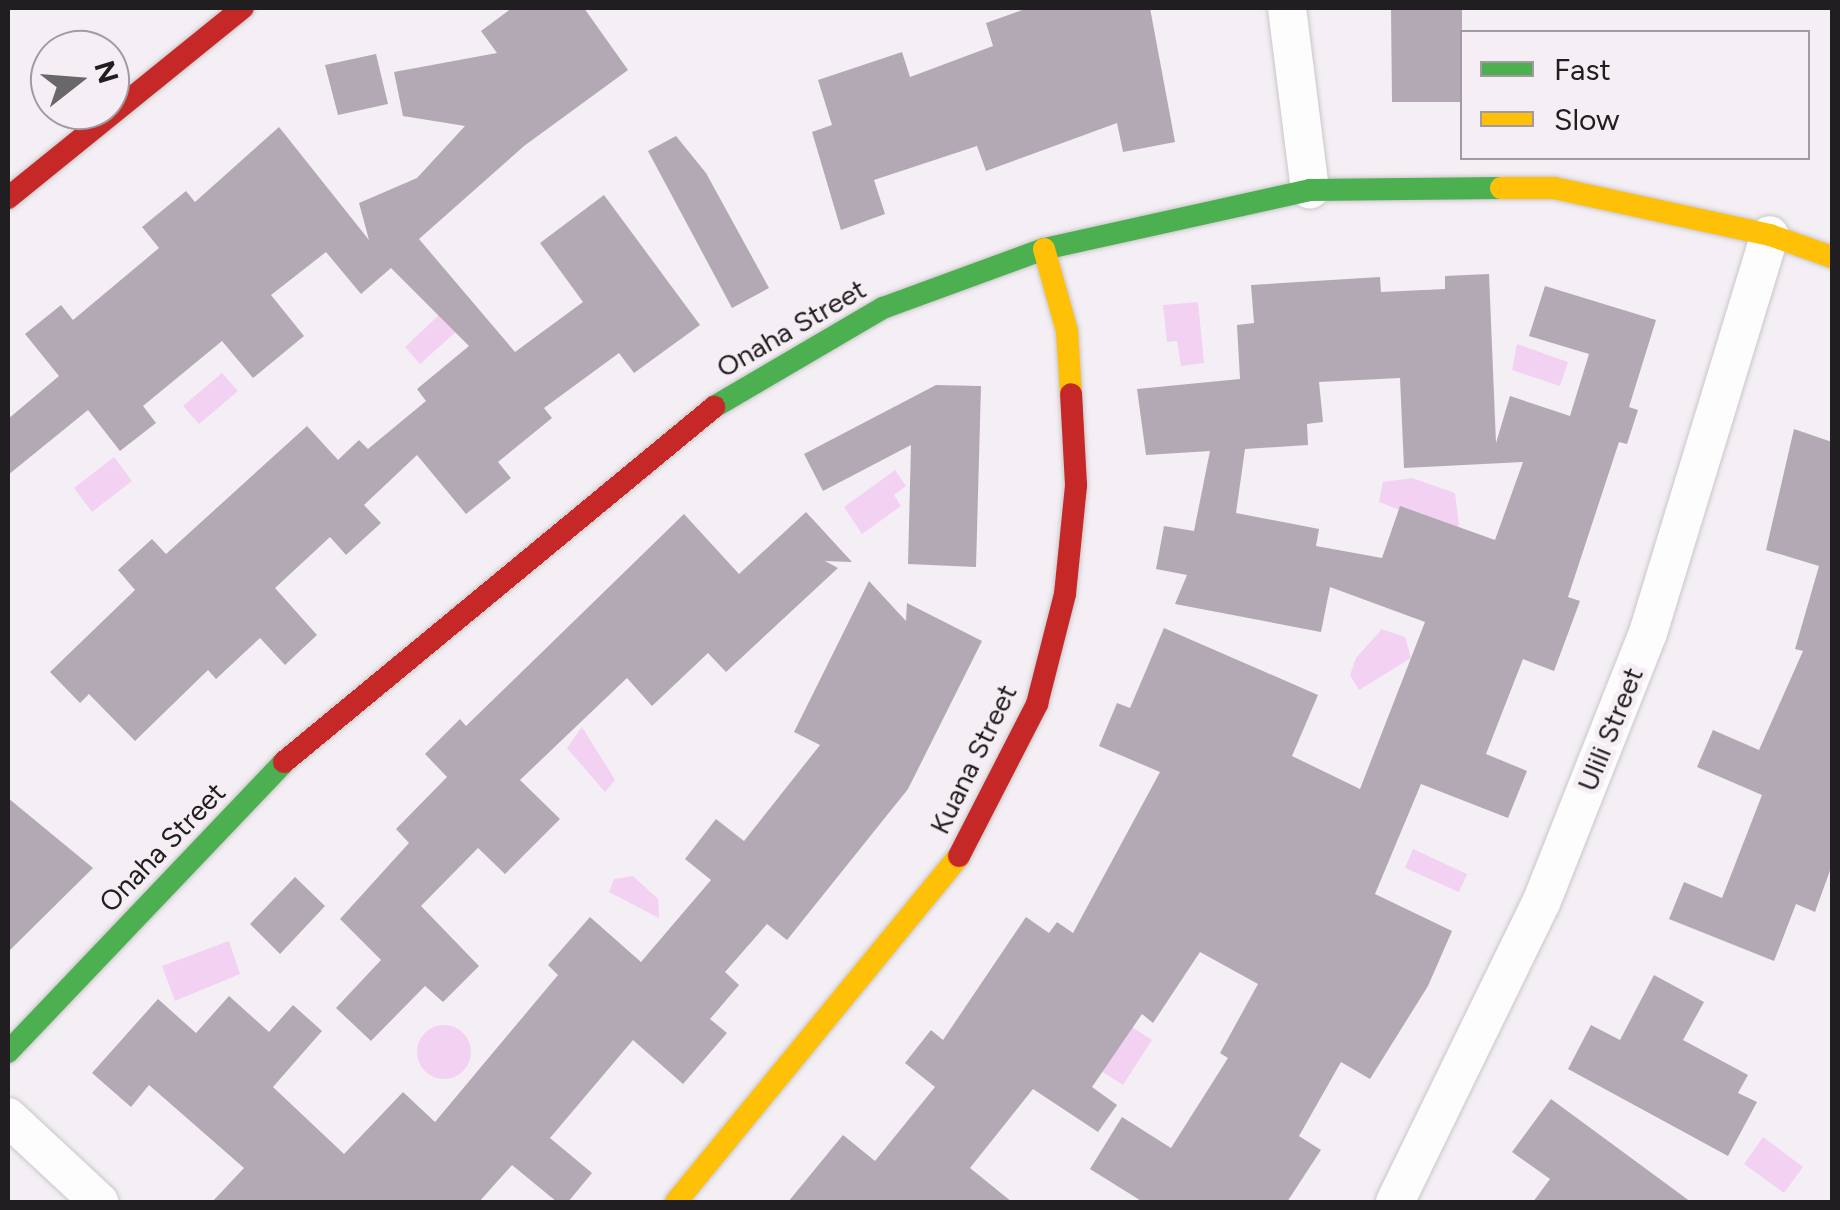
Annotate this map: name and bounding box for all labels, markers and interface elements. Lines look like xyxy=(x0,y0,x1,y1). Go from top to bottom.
north arrow xyxy=(30,30,130,130)
legend xyxy=(1460,30,1810,160)
text: Fast xyxy=(1554,51,1611,88)
text: N xyxy=(87,56,126,87)
text: Slow xyxy=(1554,101,1620,138)
street label: Onaha Street xyxy=(710,272,872,384)
street label: Ulili Street xyxy=(1570,662,1650,796)
street label: Kuana Street xyxy=(922,679,1024,839)
street label: Onaha Street xyxy=(92,775,232,919)

